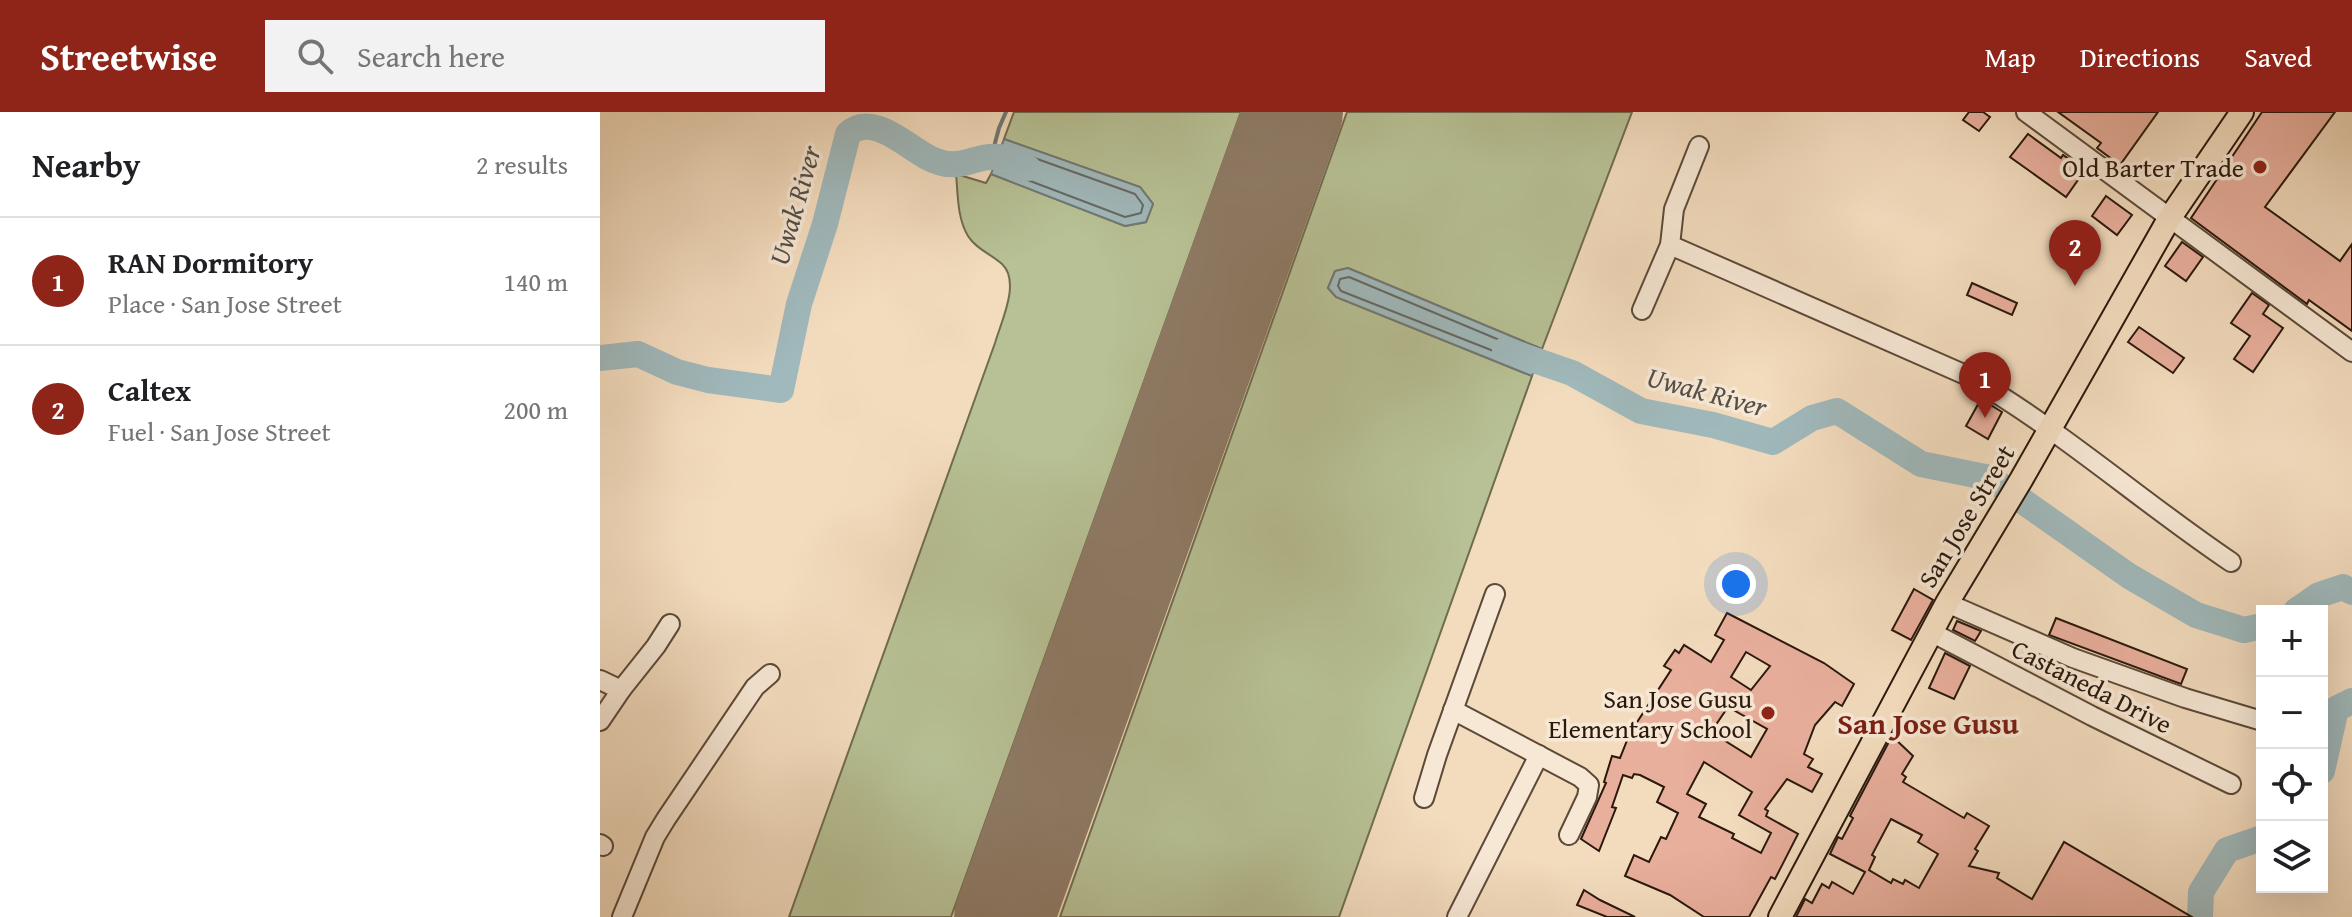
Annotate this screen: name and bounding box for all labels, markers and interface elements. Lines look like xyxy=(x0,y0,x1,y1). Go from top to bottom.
search box xyxy=(265,20,825,92)
text: Streetwise xyxy=(40,28,217,84)
icon: search xyxy=(293,34,337,78)
text: Search here xyxy=(357,34,505,78)
text: Map xyxy=(1984,36,2036,77)
text: Directions xyxy=(2080,36,2200,77)
text: Saved xyxy=(2244,36,2312,77)
water label: Uwak River xyxy=(757,139,831,270)
text: Nearby xyxy=(32,140,141,189)
text: 2 results xyxy=(476,145,568,184)
place label: Old Barter Trade xyxy=(2062,148,2244,187)
marker: Old Barter Trade xyxy=(2251,158,2269,176)
pin: 2 xyxy=(2049,220,2101,286)
text: RAN Dormitory xyxy=(108,240,313,284)
text: 1 xyxy=(51,262,65,301)
text: 140 m xyxy=(503,262,568,301)
text: Place · San Jose Street xyxy=(108,284,342,323)
pin: 1 xyxy=(1959,352,2011,418)
water label: Uwak River xyxy=(1642,355,1773,427)
text: Caltex xyxy=(108,368,191,412)
text: 2 xyxy=(51,390,65,429)
text: 200 m xyxy=(503,390,568,429)
text: Fuel · San Jose Street xyxy=(108,412,331,451)
street label: San Jose Street xyxy=(1908,437,2024,595)
your location xyxy=(1716,564,1756,604)
map controls xyxy=(2256,605,2328,893)
button: + xyxy=(2256,605,2328,677)
street label: Castaneda Drive xyxy=(2005,629,2179,743)
button: − xyxy=(2256,677,2328,749)
place label: San Jose Gusu Elementary School xyxy=(1548,679,1752,748)
district label: San Jose Gusu xyxy=(1837,701,2020,745)
marker: San Jose Gusu Elementary School xyxy=(1759,704,1777,722)
button: locate xyxy=(2256,749,2328,821)
button: layers xyxy=(2256,821,2328,893)

